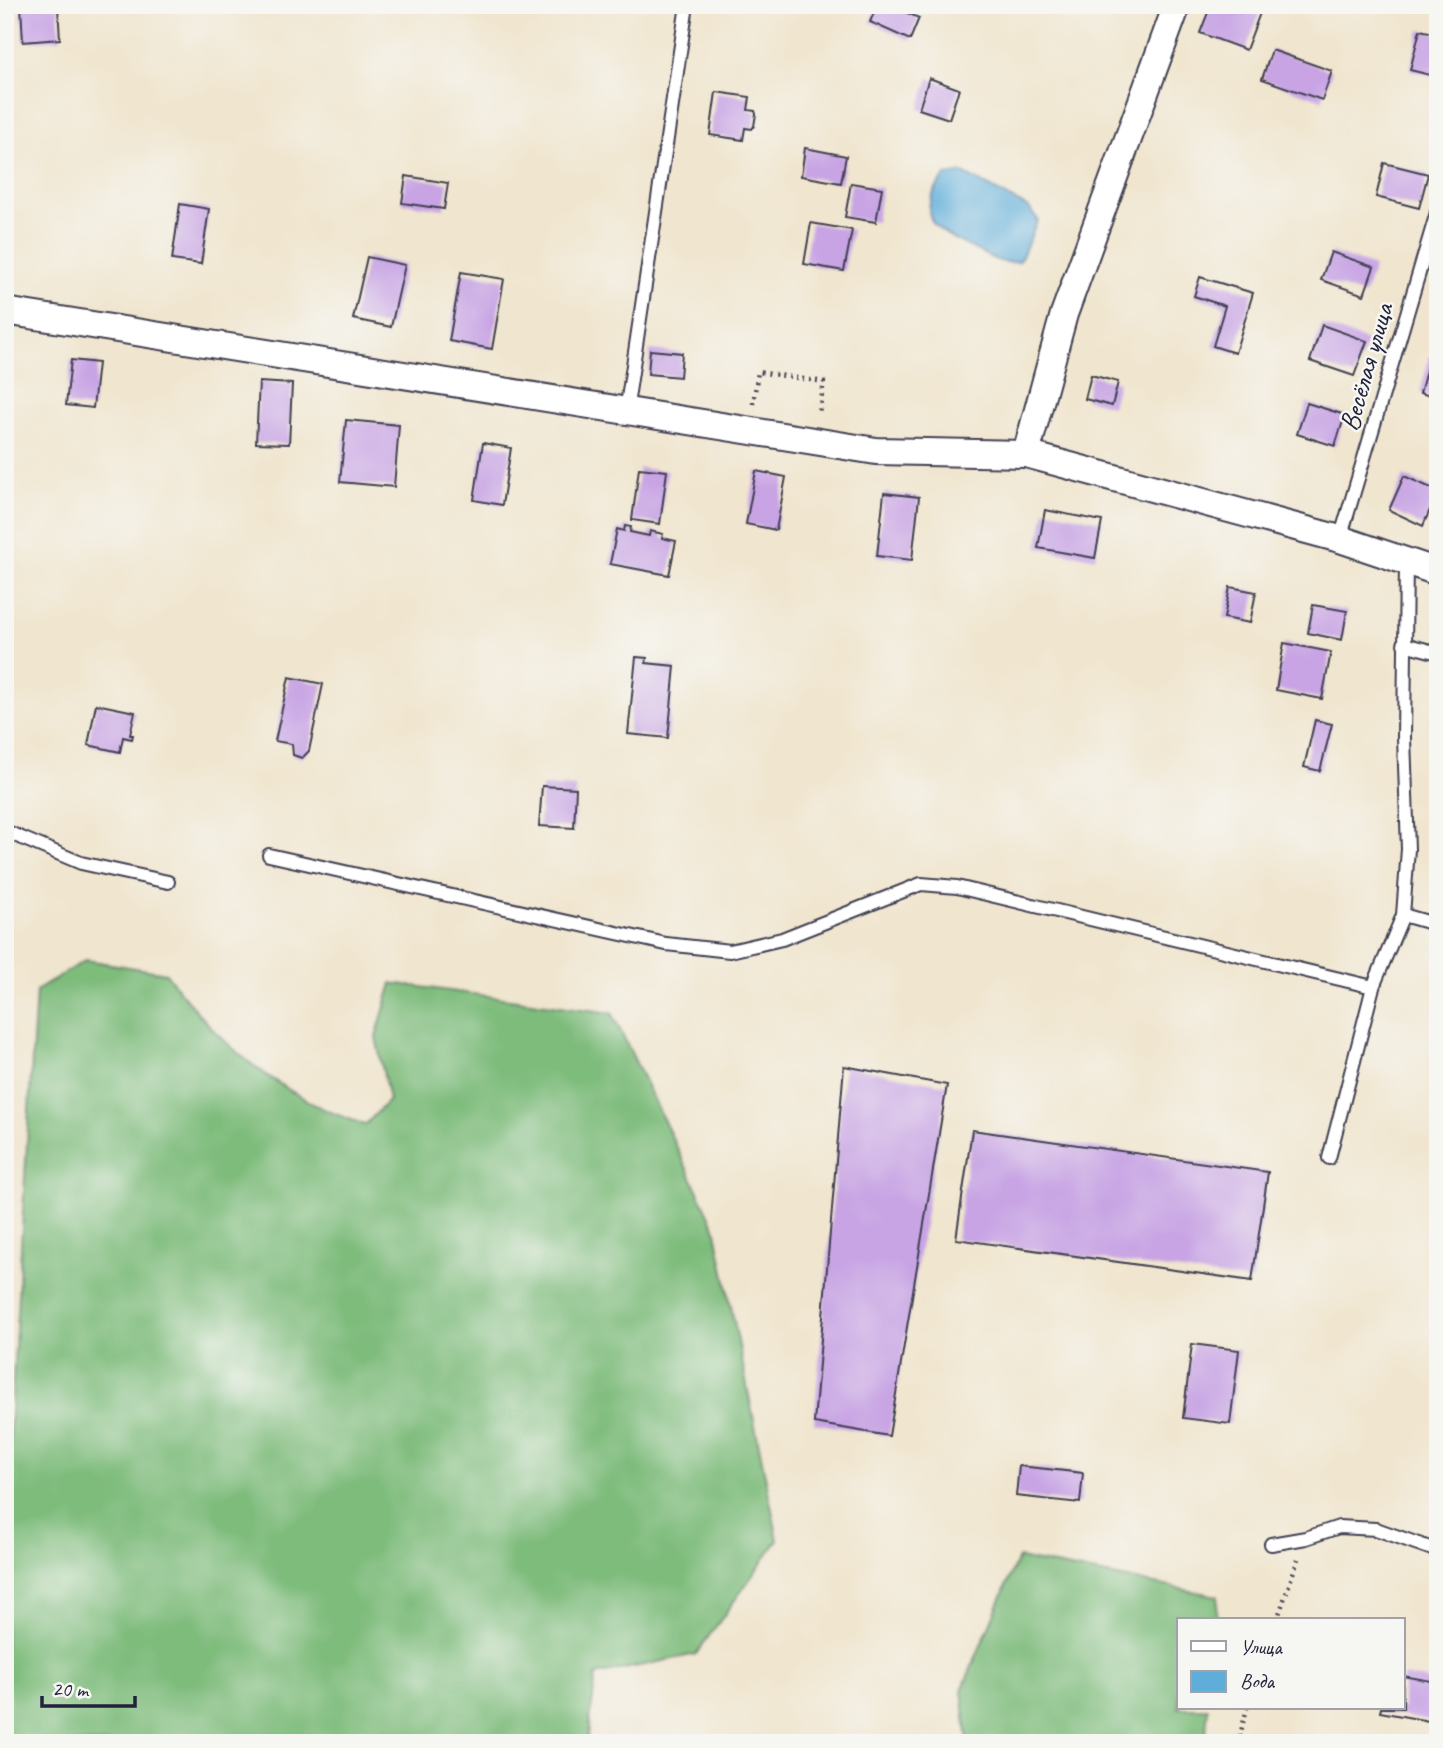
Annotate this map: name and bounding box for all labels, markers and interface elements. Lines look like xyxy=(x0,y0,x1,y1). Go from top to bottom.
street label: Весёлая улица xyxy=(1331,298,1401,435)
legend xyxy=(1177,1618,1404,1710)
text: Улица xyxy=(1240,1634,1283,1660)
scale bar xyxy=(42,1664,135,1708)
text: Вода xyxy=(1240,1668,1276,1694)
text: 20 m xyxy=(52,1676,90,1702)

